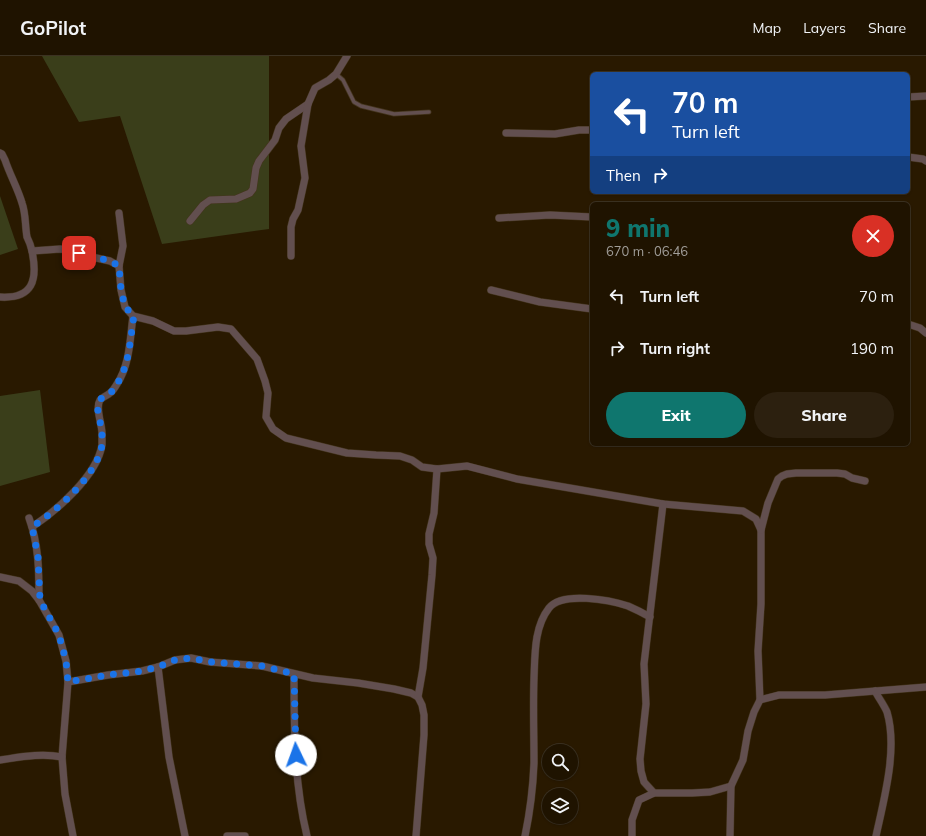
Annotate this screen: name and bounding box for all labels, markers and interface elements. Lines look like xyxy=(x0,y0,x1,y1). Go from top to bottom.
text: GoPilot xyxy=(20,16,86,40)
text: Map xyxy=(752,19,781,37)
text: Layers xyxy=(803,19,846,37)
text: Share xyxy=(868,19,906,37)
text: 70 m xyxy=(672,85,738,120)
icon: left xyxy=(606,88,658,140)
text: Turn left xyxy=(672,120,740,143)
icon: right xyxy=(649,164,671,186)
text: Then xyxy=(606,166,641,185)
text: 9 min xyxy=(606,213,670,243)
button: close xyxy=(852,215,894,257)
pin xyxy=(62,236,96,270)
icon: arrive xyxy=(68,242,90,264)
text: 670 m · 06:46 xyxy=(606,243,688,259)
icon: left xyxy=(606,285,628,307)
text: Turn left xyxy=(640,287,699,306)
text: 70 m xyxy=(859,287,894,306)
icon: right xyxy=(606,337,628,359)
text: Turn right xyxy=(640,339,710,358)
text: 190 m xyxy=(850,339,894,358)
button: Exit xyxy=(606,392,746,438)
button: Share xyxy=(754,392,894,438)
position arrow xyxy=(275,734,317,776)
map controls xyxy=(542,744,578,824)
button: search xyxy=(542,744,578,780)
button: layers xyxy=(542,788,578,824)

